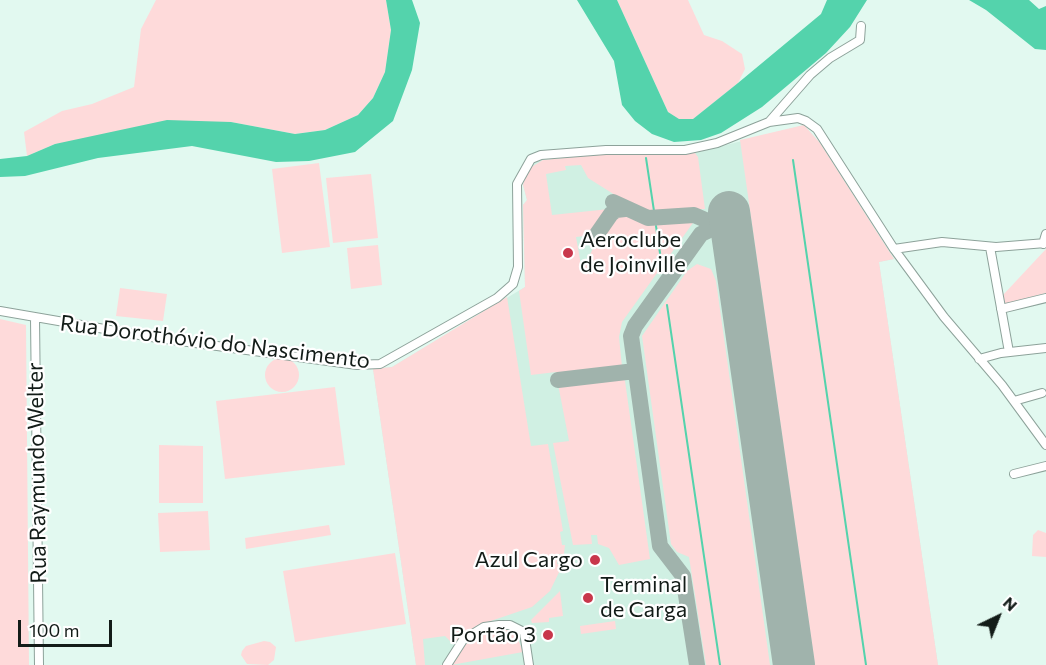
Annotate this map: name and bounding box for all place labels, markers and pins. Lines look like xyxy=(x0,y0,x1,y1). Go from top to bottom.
place label: Aeroclube de Joinville xyxy=(580,227,686,278)
marker: Aeroclube de Joinville xyxy=(561,246,575,260)
place label: Azul Cargo xyxy=(475,547,583,573)
marker: Azul Cargo xyxy=(588,553,602,567)
place label: Terminal de Carga xyxy=(600,572,687,624)
marker: Terminal de Carga xyxy=(581,591,595,605)
place label: Portão 3 xyxy=(450,622,536,648)
marker: Portão 3 xyxy=(541,628,555,642)

